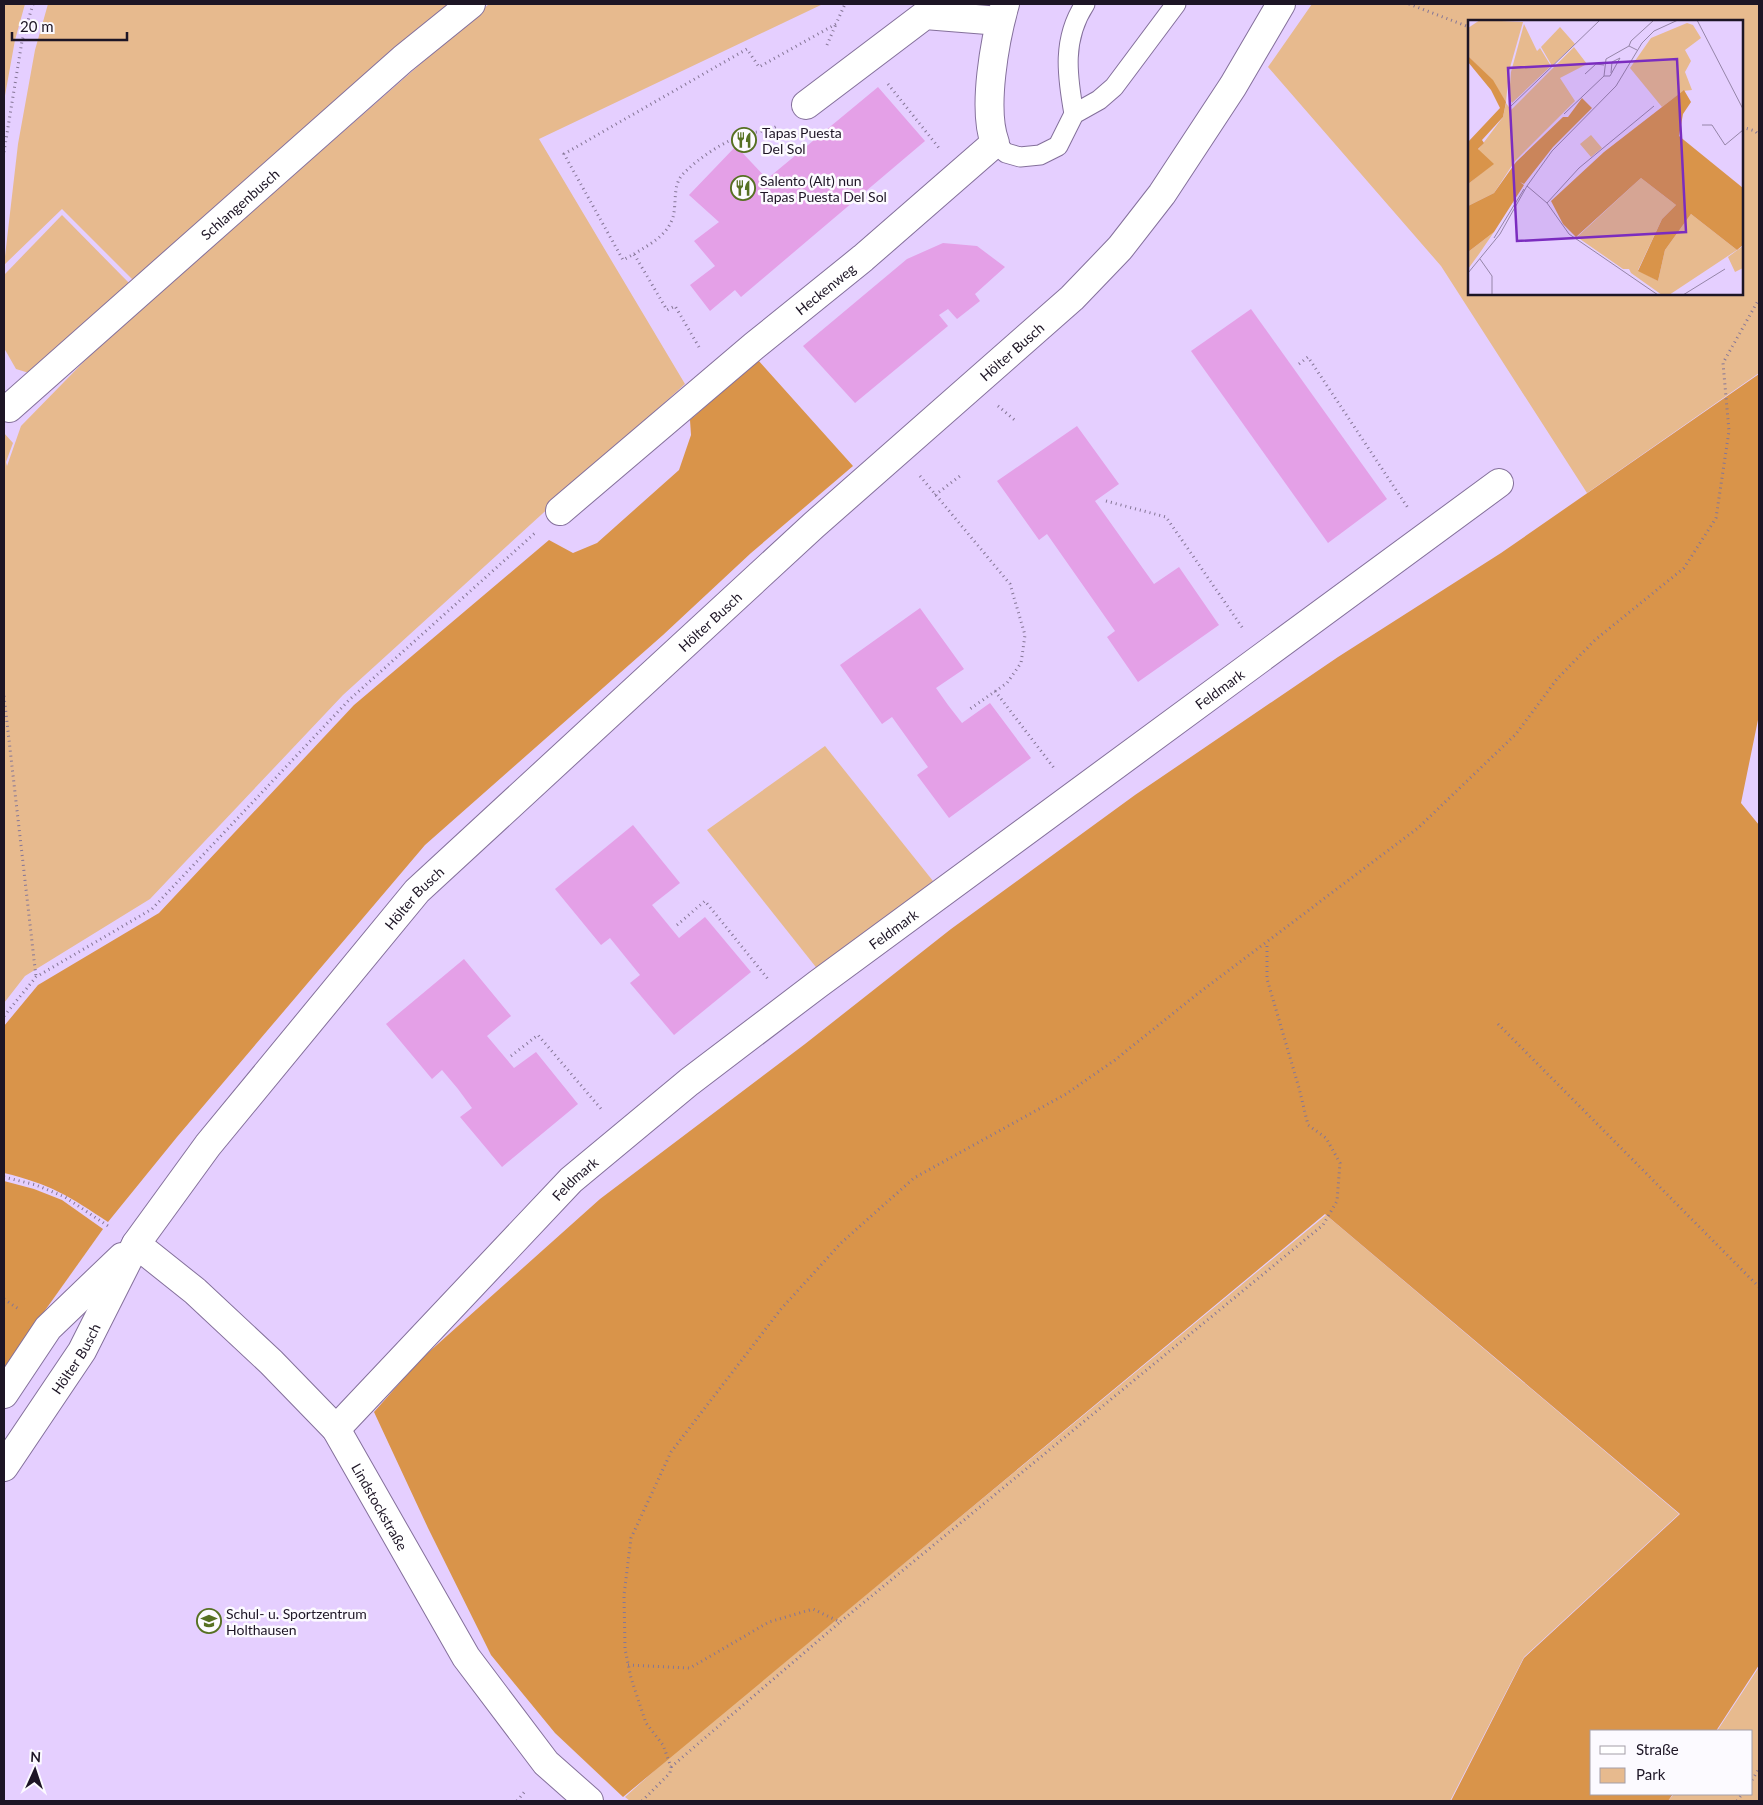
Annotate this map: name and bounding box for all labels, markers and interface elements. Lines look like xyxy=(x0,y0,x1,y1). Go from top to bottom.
scale bar xyxy=(12,10,128,42)
text: 20 m xyxy=(20,17,54,35)
inset map xyxy=(1468,20,1743,295)
place label: Tapas Puesta Del Sol xyxy=(762,124,842,157)
restaurant icon: Tapas Puesta Del Sol xyxy=(731,127,757,153)
street label: Schlangenbusch xyxy=(197,165,282,243)
place label: Salento (Alt) nun Tapas Puesta Del Sol xyxy=(760,172,887,205)
restaurant icon: Salento (Alt) nun Tapas Puesta Del Sol xyxy=(730,175,756,201)
street label: Heckenweg xyxy=(792,259,858,318)
street label: Hölter Busch xyxy=(976,318,1047,384)
street label: Hölter Busch xyxy=(675,588,745,655)
street label: Feldmark xyxy=(1191,665,1248,712)
street label: Hölter Busch xyxy=(381,862,447,933)
street label: Feldmark xyxy=(865,905,922,952)
street label: Feldmark xyxy=(548,1153,602,1204)
street label: Hölter Busch xyxy=(47,1320,103,1397)
street label: Lindstockstraße xyxy=(349,1460,412,1553)
place label: Schul- u. Sportzentrum Holthausen xyxy=(226,1605,367,1638)
school or university icon: Schul- u. Sportzentrum Holthausen xyxy=(196,1608,222,1634)
legend xyxy=(1590,1730,1753,1795)
text: Straße xyxy=(1636,1740,1679,1758)
north arrow xyxy=(10,1745,60,1795)
text: N xyxy=(30,1748,42,1765)
text: Park xyxy=(1636,1765,1666,1783)

